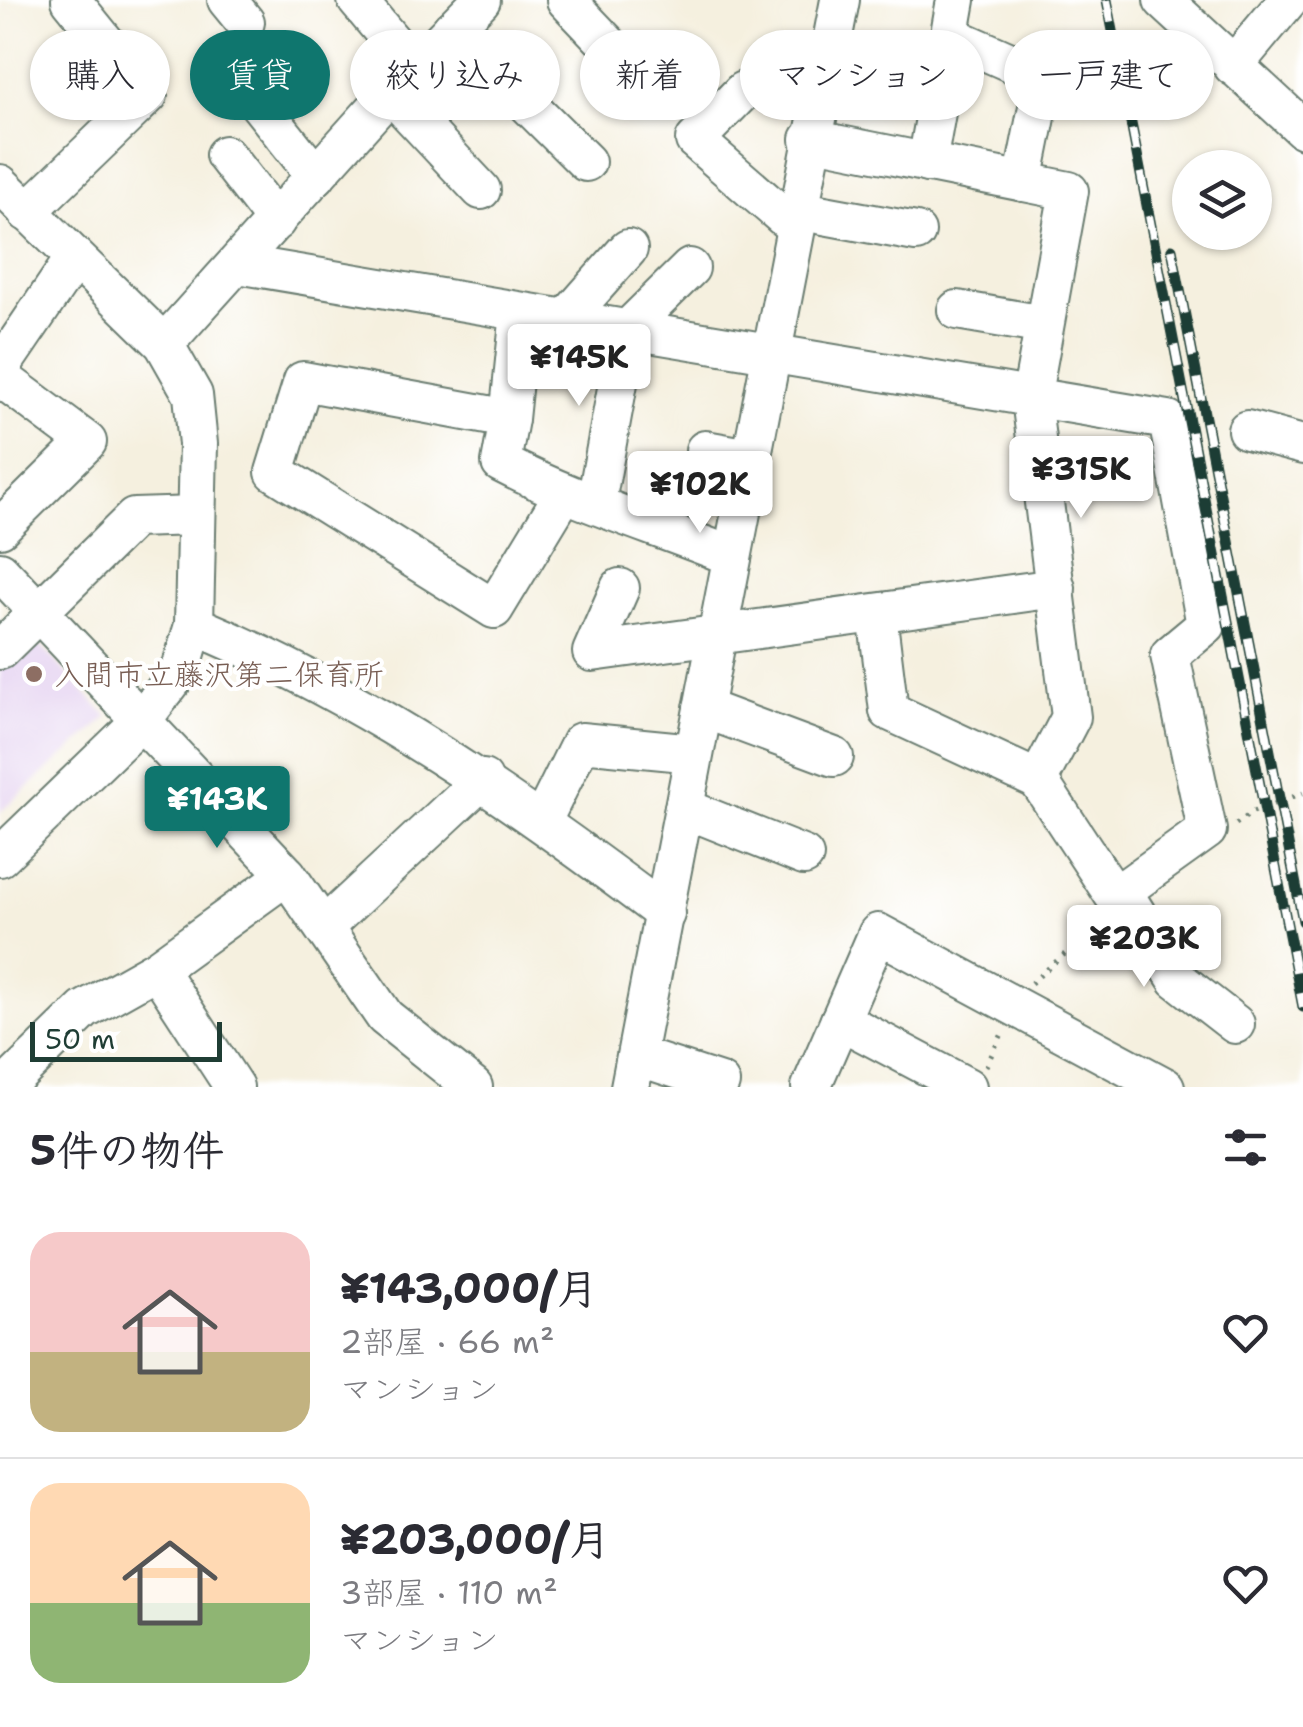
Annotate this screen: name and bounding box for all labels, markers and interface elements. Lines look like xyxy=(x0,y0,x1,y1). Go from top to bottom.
chip: 購入 xyxy=(30,30,170,120)
chip: 賃貸 xyxy=(190,30,330,120)
chip: 絞り込み xyxy=(350,30,560,120)
chip: 新着 xyxy=(580,30,720,120)
chip: マンション xyxy=(740,30,984,120)
chip: 一戸建て xyxy=(1004,30,1214,120)
map controls xyxy=(1172,150,1272,250)
button: layers xyxy=(1172,150,1272,250)
pin: ¥145K xyxy=(509,324,649,409)
text: ¥145K xyxy=(530,335,628,378)
pin: ¥315K xyxy=(1011,436,1151,521)
text: ¥315K xyxy=(1031,447,1131,490)
pin: ¥102K xyxy=(630,451,770,536)
text: ¥102K xyxy=(650,462,750,505)
place label: 入間市立藤沢第二保育所 xyxy=(54,654,384,695)
marker: 入間市立藤沢第二保育所 xyxy=(23,663,45,685)
pin: ¥143K xyxy=(147,766,287,851)
text: ¥143K xyxy=(167,777,267,820)
pin: ¥203K xyxy=(1074,905,1214,990)
text: ¥203K xyxy=(1089,916,1199,959)
scale bar xyxy=(30,1017,222,1062)
text: 50 m xyxy=(45,1020,115,1058)
icon: filters xyxy=(1218,1120,1273,1175)
text: 5件の物件 xyxy=(30,1122,224,1178)
text: ¥143,000/月 xyxy=(340,1260,598,1316)
icon: home xyxy=(110,1272,230,1392)
icon: heart xyxy=(1218,1305,1273,1360)
text: 2部屋 · 66 m² xyxy=(340,1320,554,1363)
text: マンション xyxy=(340,1367,499,1410)
text: ¥203,000/月 xyxy=(340,1511,611,1567)
icon: home xyxy=(110,1523,230,1643)
icon: heart xyxy=(1218,1556,1273,1611)
text: 3部屋 · 110 m² xyxy=(340,1571,558,1614)
text: マンション xyxy=(340,1618,499,1661)

